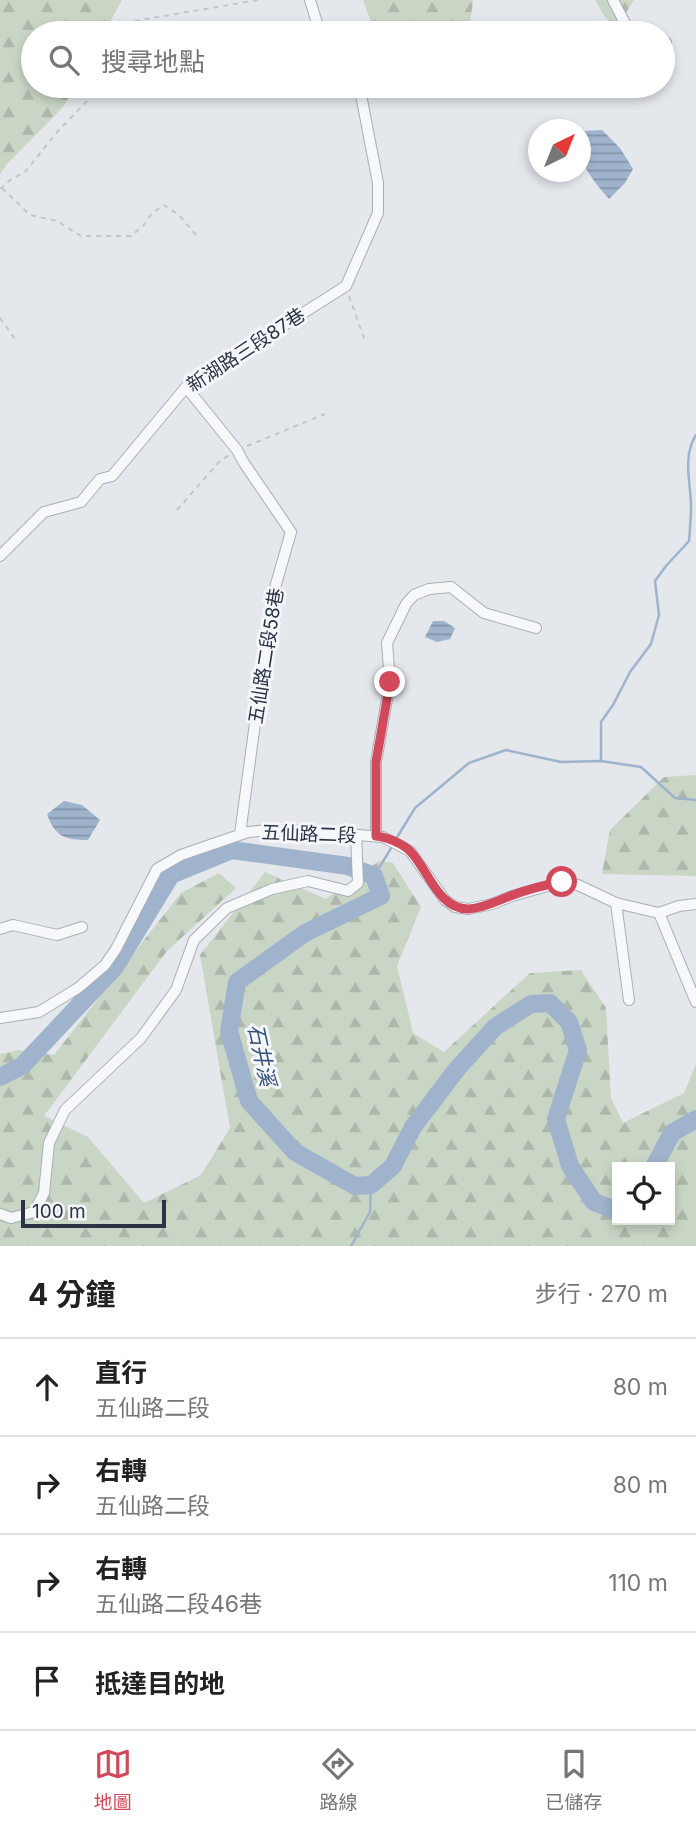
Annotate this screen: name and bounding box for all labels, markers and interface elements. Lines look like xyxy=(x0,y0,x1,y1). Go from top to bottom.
search box xyxy=(21,21,675,98)
icon: search xyxy=(45,41,83,79)
text: 搜尋地點 xyxy=(101,46,205,77)
north arrow xyxy=(528,119,591,182)
street label: 新湖路三段87巷 xyxy=(182,303,310,397)
street label: 五仙路二段58巷 xyxy=(244,586,288,726)
route end xyxy=(374,666,405,697)
street label: 五仙路二段 xyxy=(261,821,357,847)
route start xyxy=(546,866,577,897)
water label: 石井溪 xyxy=(243,1022,281,1091)
map controls xyxy=(612,1162,675,1225)
button: locate xyxy=(612,1162,675,1225)
scale bar xyxy=(21,1197,166,1229)
text: 100 m xyxy=(32,1200,86,1223)
text: 4 分鐘 xyxy=(28,1276,115,1312)
text: 步行 · 270 m xyxy=(535,1280,668,1308)
text: 直行 xyxy=(95,1357,147,1388)
icon: ahead xyxy=(28,1368,66,1406)
text: 80 m xyxy=(613,1373,668,1401)
text: 五仙路二段 xyxy=(95,1394,210,1422)
text: 右轉 xyxy=(95,1455,147,1486)
icon: right xyxy=(28,1466,66,1504)
text: 80 m xyxy=(613,1471,668,1499)
text: 五仙路二段 xyxy=(95,1492,210,1520)
text: 右轉 xyxy=(95,1553,147,1584)
icon: right xyxy=(28,1564,66,1602)
text: 110 m xyxy=(608,1569,668,1597)
text: 五仙路二段46巷 xyxy=(95,1590,262,1618)
icon: arrive xyxy=(28,1662,66,1700)
text: 抵達目的地 xyxy=(95,1668,225,1699)
tab: 地圖 xyxy=(94,1745,132,1814)
tab: 路線 xyxy=(319,1745,357,1814)
tab: 已儲存 xyxy=(545,1745,602,1814)

